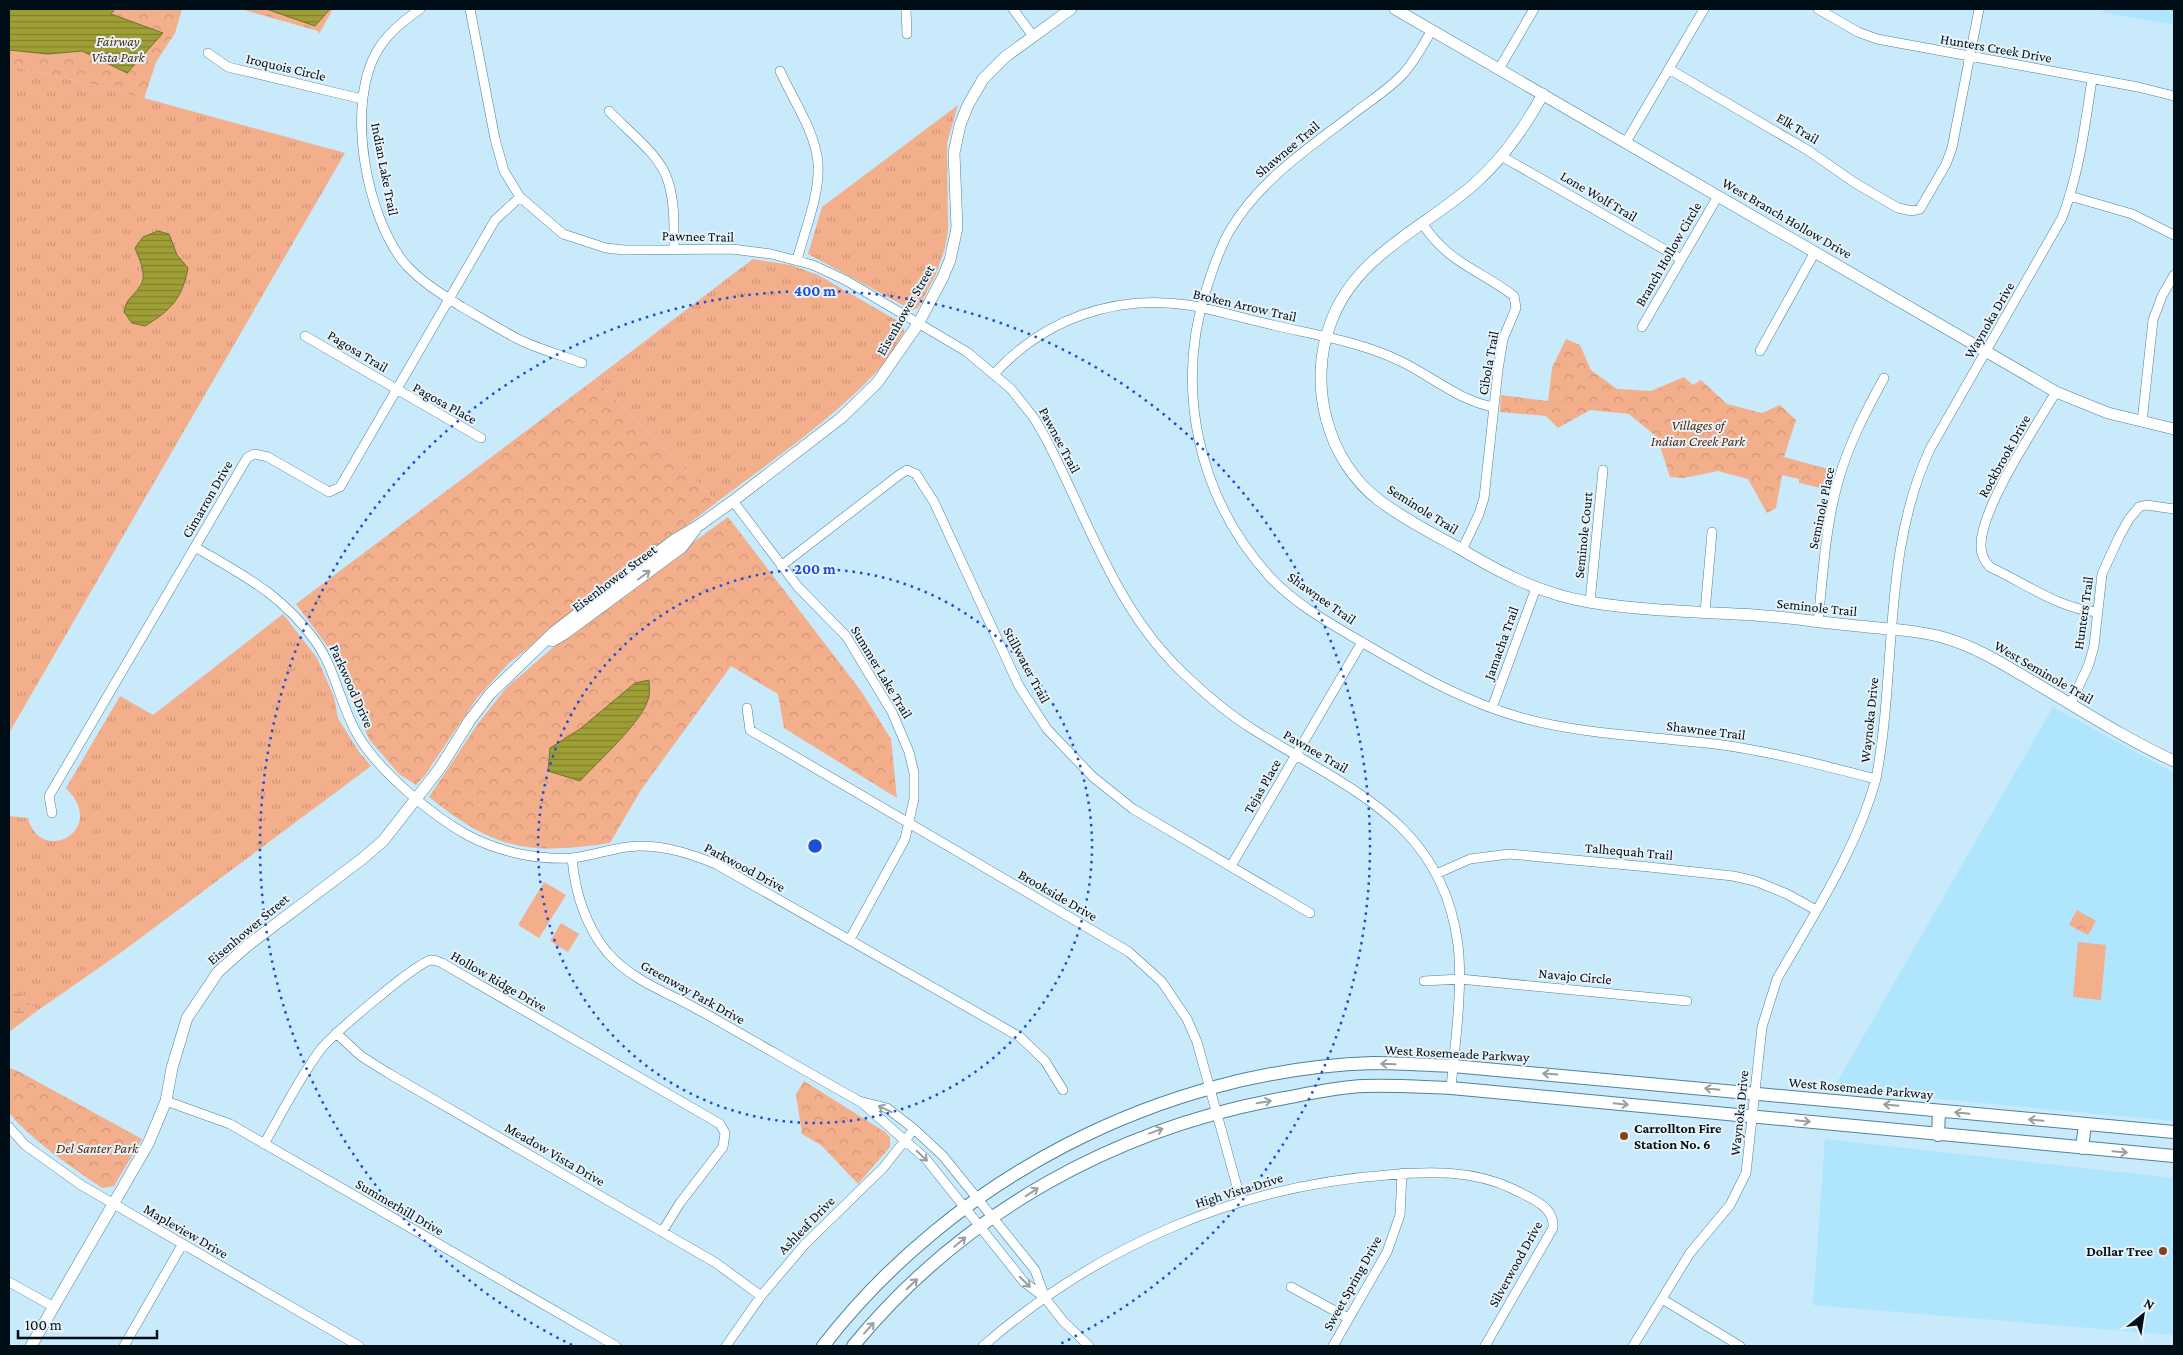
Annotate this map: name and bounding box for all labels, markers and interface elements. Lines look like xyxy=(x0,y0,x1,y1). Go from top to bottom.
street label: Hunters Creek Drive xyxy=(1939,30,2053,66)
park label: Fairway Vista Park xyxy=(91,33,146,65)
street label: Iroquois Circle xyxy=(245,50,327,84)
street label: Elk Trail xyxy=(1774,109,1822,147)
street label: Shawnee Trail xyxy=(1251,117,1323,181)
street label: Indian Lake Trail xyxy=(368,121,402,217)
street label: Lone Wolf Trail xyxy=(1558,168,1641,225)
street label: West Branch Hollow Drive xyxy=(1719,174,1855,262)
street label: Branch Hollow Circle xyxy=(1632,199,1704,309)
street label: Pawnee Trail xyxy=(662,227,735,245)
street label: Eisenhower Street xyxy=(873,262,938,358)
street label: Waynoka Drive xyxy=(1961,279,2017,361)
text: 400 m xyxy=(794,283,836,299)
street label: Broken Arrow Trail xyxy=(1192,285,1299,325)
street label: Pagosa Trail xyxy=(325,327,391,375)
street label: Cibola Trail xyxy=(1474,329,1502,396)
street label: Pagosa Place xyxy=(410,379,480,427)
street label: Pawnee Trail xyxy=(1036,404,1084,476)
street label: Rockbrook Drive xyxy=(1975,412,2033,500)
park label: Villages of Indian Creek Park xyxy=(1651,417,1746,449)
street label: Cimarron Drive xyxy=(178,457,236,541)
street label: Seminole Place xyxy=(1804,465,1838,551)
street label: Seminole Trail xyxy=(1385,481,1462,537)
street label: Seminole Court xyxy=(1571,491,1596,579)
street label: Eisenhower Street xyxy=(569,541,660,615)
text: 200 m xyxy=(794,561,836,577)
one-way arrow xyxy=(637,569,650,580)
street label: Shawnee Trail xyxy=(1285,569,1359,628)
street label: Hunters Trail xyxy=(2070,575,2096,651)
street label: Seminole Trail xyxy=(1776,595,1858,619)
street label: Jamacha Trail xyxy=(1480,604,1522,684)
street label: Summer Lake Trail xyxy=(848,623,916,721)
street label: Stillwater Trail xyxy=(1000,624,1054,706)
street label: West Seminole Trail xyxy=(1992,637,2097,707)
street label: Parkwood Drive xyxy=(327,642,377,730)
street label: Waynoka Drive xyxy=(1857,677,1881,763)
street label: Shawnee Trail xyxy=(1666,717,1747,743)
street label: Pawnee Trail xyxy=(1281,726,1352,776)
street label: Tejas Place xyxy=(1240,756,1285,817)
centre of rings xyxy=(806,837,824,855)
street label: Parkwood Drive xyxy=(702,839,788,895)
street label: Talhequah Trail xyxy=(1584,839,1674,863)
street label: Brookside Drive xyxy=(1016,866,1100,924)
street label: Eisenhower Street xyxy=(204,890,292,968)
street label: Hollow Ridge Drive xyxy=(448,947,550,1015)
street label: Greenway Park Drive xyxy=(638,957,748,1027)
street label: Navajo Circle xyxy=(1538,965,1612,988)
street label: West Rosemeade Parkway xyxy=(1384,1041,1530,1065)
one-way arrow xyxy=(1380,1059,1396,1069)
one-way arrow xyxy=(1542,1070,1558,1079)
street label: Waynoka Drive xyxy=(1727,1070,1751,1156)
street label: West Rosemeade Parkway xyxy=(1788,1074,1935,1102)
one-way arrow xyxy=(1704,1084,1720,1094)
one-way arrow xyxy=(1256,1096,1272,1106)
one-way arrow xyxy=(1613,1100,1629,1109)
one-way arrow xyxy=(1883,1101,1899,1110)
one-way arrow xyxy=(878,1103,893,1113)
one-way arrow xyxy=(1955,1108,1971,1118)
one-way arrow xyxy=(2028,1115,2044,1124)
one-way arrow xyxy=(1794,1116,1810,1126)
street label: Meadow Vista Drive xyxy=(502,1119,608,1189)
place label: Carrollton Fire Station No. 6 xyxy=(1634,1120,1722,1152)
one-way arrow xyxy=(1148,1126,1163,1135)
marker: Carrollton Fire Station No. 6 xyxy=(1618,1130,1630,1142)
park label: Del Santer Park xyxy=(56,1140,139,1156)
one-way arrow xyxy=(2111,1147,2127,1156)
one-way arrow xyxy=(916,1150,928,1162)
street label: High Vista Drive xyxy=(1193,1169,1285,1211)
street label: Summerhill Drive xyxy=(353,1175,447,1239)
one-way arrow xyxy=(1025,1186,1039,1197)
street label: Ashleaf Drive xyxy=(774,1193,838,1257)
street label: Mapleview Drive xyxy=(141,1200,231,1262)
street label: Silverwood Drive xyxy=(1485,1218,1545,1310)
street label: Sweet Spring Drive xyxy=(1319,1233,1385,1333)
one-way arrow xyxy=(953,1236,966,1247)
place label: Dollar Tree xyxy=(2086,1243,2153,1259)
marker: Dollar Tree xyxy=(2157,1245,2169,1257)
one-way arrow xyxy=(1019,1275,1031,1288)
one-way arrow xyxy=(905,1278,918,1290)
north arrow xyxy=(2118,1290,2168,1340)
text: N xyxy=(2141,1294,2158,1313)
scale bar xyxy=(18,1308,156,1340)
text: 100 m xyxy=(25,1317,62,1333)
one-way arrow xyxy=(863,1322,874,1335)

